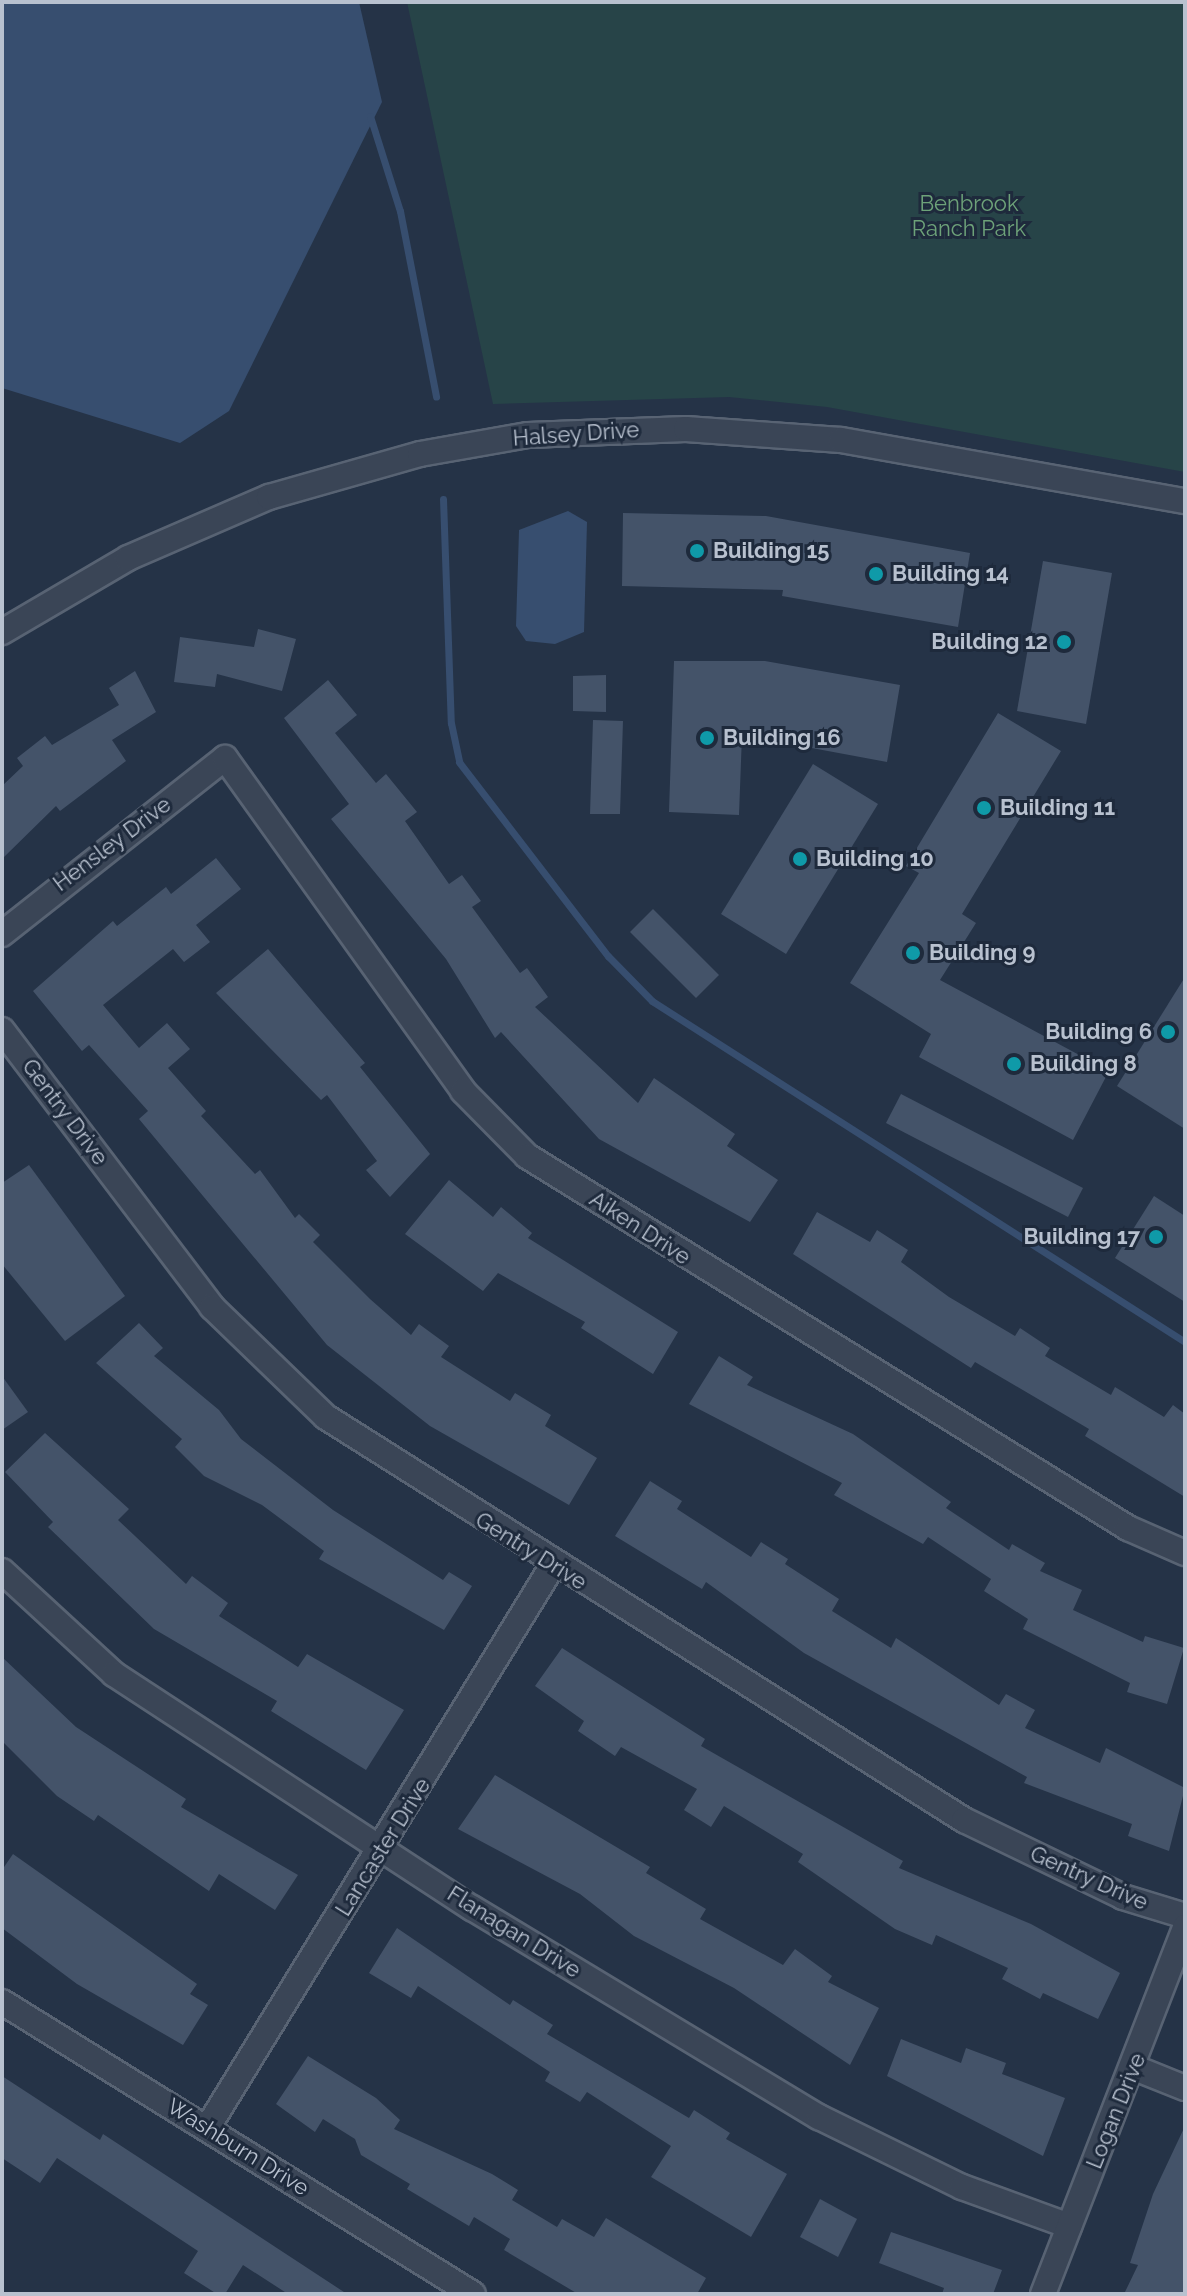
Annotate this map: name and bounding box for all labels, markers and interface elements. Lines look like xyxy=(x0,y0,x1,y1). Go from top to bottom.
park label: Benbrook Ranch Park xyxy=(912,190,1026,242)
street label: Halsey Drive xyxy=(512,416,640,452)
place label: Building 15 xyxy=(713,538,829,564)
marker: Building 15 xyxy=(688,542,706,560)
place label: Building 14 xyxy=(892,561,1009,587)
marker: Building 14 xyxy=(867,565,885,583)
place label: Building 12 xyxy=(931,629,1048,655)
marker: Building 12 xyxy=(1055,633,1073,651)
place label: Building 16 xyxy=(723,725,841,751)
marker: Building 16 xyxy=(698,729,716,747)
street label: Hensley Drive xyxy=(48,791,176,897)
place label: Building 11 xyxy=(1000,795,1115,821)
marker: Building 11 xyxy=(975,799,993,817)
place label: Building 10 xyxy=(816,846,934,872)
marker: Building 10 xyxy=(791,850,809,868)
place label: Building 9 xyxy=(929,940,1035,966)
marker: Building 9 xyxy=(904,944,922,962)
place label: Building 6 xyxy=(1045,1019,1152,1045)
marker: Building 6 xyxy=(1159,1023,1177,1041)
place label: Building 8 xyxy=(1030,1051,1137,1077)
street label: Gentry Drive xyxy=(16,1054,114,1170)
marker: Building 8 xyxy=(1005,1055,1023,1073)
street label: Aiken Drive xyxy=(585,1186,695,1270)
place label: Building 17 xyxy=(1023,1224,1140,1250)
marker: Building 17 xyxy=(1147,1228,1165,1246)
street label: Gentry Drive xyxy=(470,1506,592,1596)
street label: Lancaster Drive xyxy=(330,1773,436,1921)
street label: Gentry Drive xyxy=(1026,1840,1152,1916)
street label: Flanagan Drive xyxy=(442,1880,586,1984)
street label: Logan Drive xyxy=(1081,2049,1151,2173)
street label: Washburn Drive xyxy=(162,2093,314,2201)

